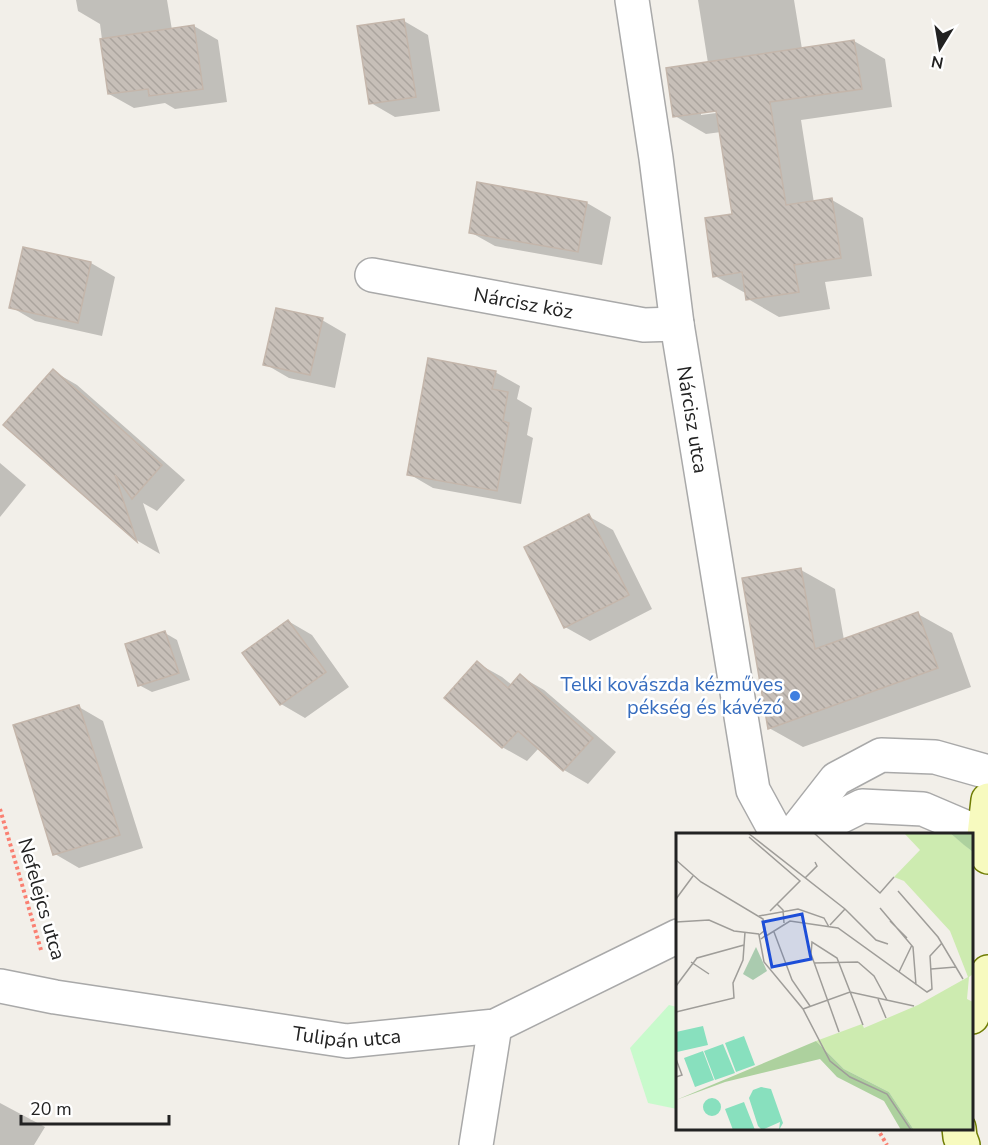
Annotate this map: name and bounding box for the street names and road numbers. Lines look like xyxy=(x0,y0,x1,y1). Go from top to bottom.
street label: Nárcisz köz xyxy=(472,281,575,326)
street label: Nárcisz utca xyxy=(670,364,714,475)
street label: Nefelejcs utca xyxy=(11,835,72,963)
street label: Tulipán utca xyxy=(291,1020,402,1055)

